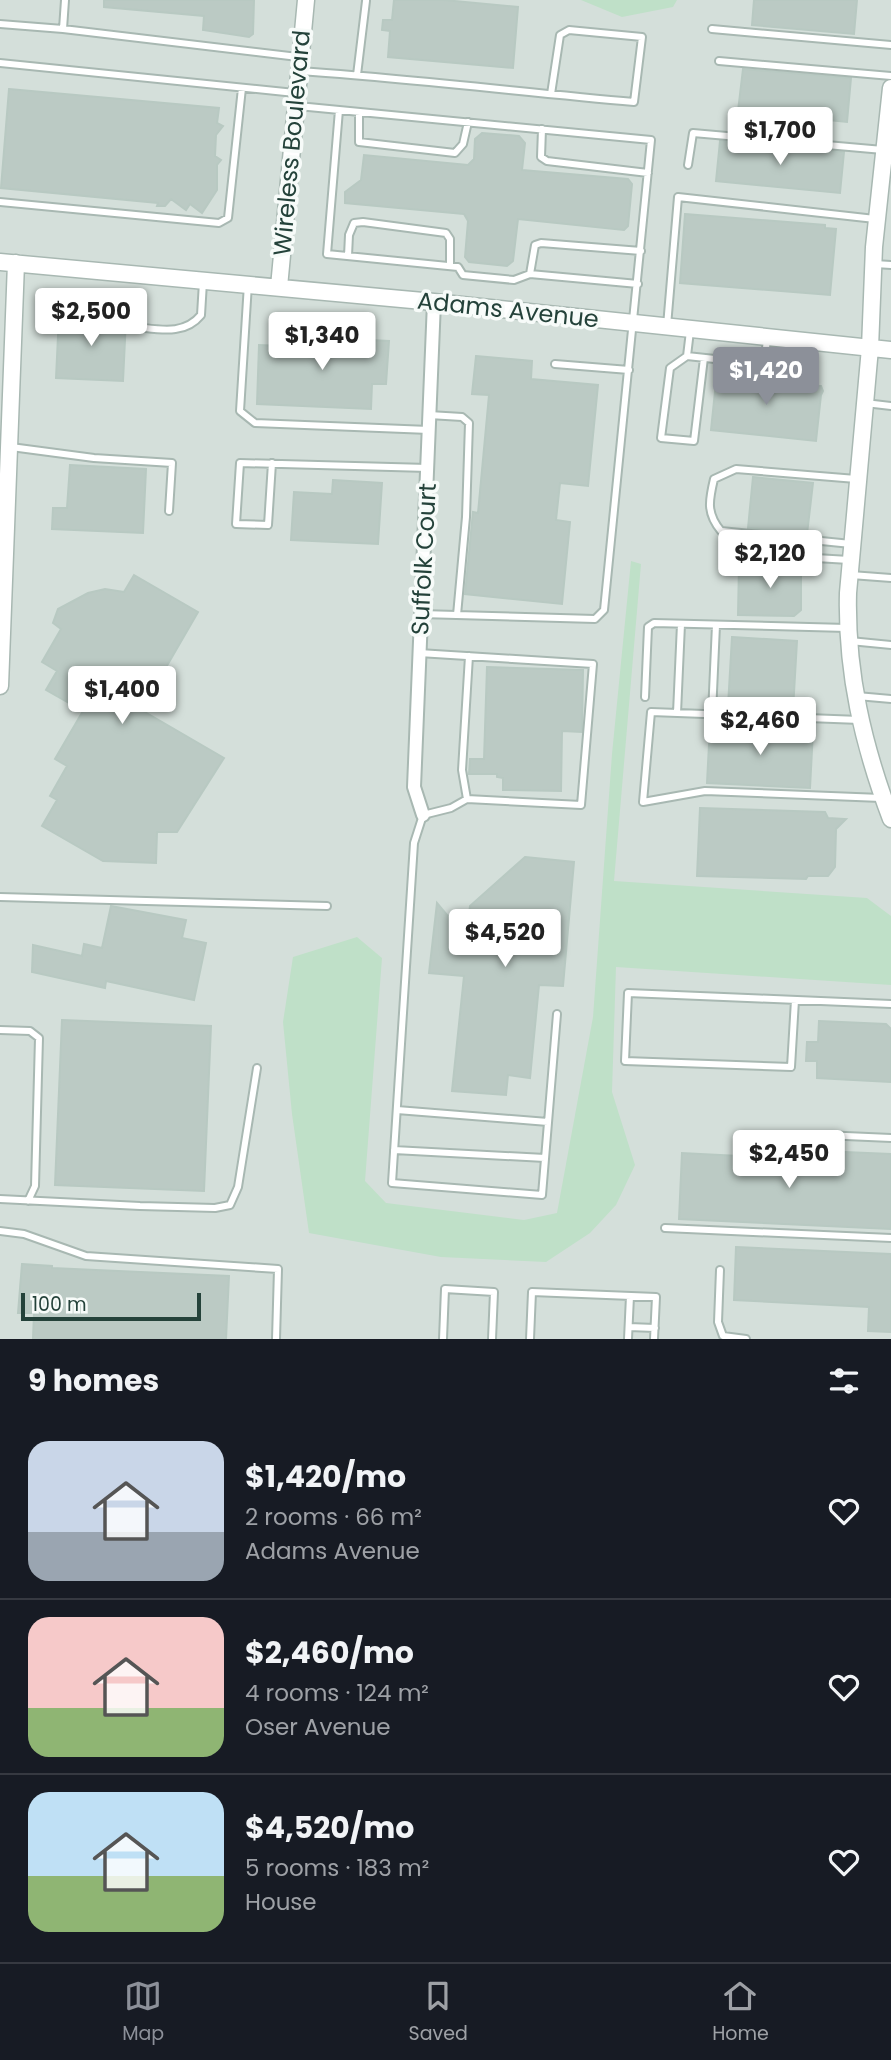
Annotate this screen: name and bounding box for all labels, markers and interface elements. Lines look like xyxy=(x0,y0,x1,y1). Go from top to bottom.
street label: Wireless Boulevard xyxy=(265,29,318,257)
pin: $1,700 xyxy=(723,108,837,167)
text: $1,700 xyxy=(744,114,816,146)
street label: Adams Avenue xyxy=(416,284,600,335)
pin: $2,500 xyxy=(34,288,148,348)
text: $2,500 xyxy=(51,295,131,327)
pin: $1,340 xyxy=(265,312,379,372)
text: $1,340 xyxy=(285,319,359,351)
pin: $1,420 xyxy=(709,348,823,407)
text: $1,420 xyxy=(729,354,803,386)
street label: Suffolk Court xyxy=(403,482,444,636)
pin: $2,120 xyxy=(713,530,827,590)
text: $2,120 xyxy=(734,537,806,569)
pin: $1,400 xyxy=(65,666,179,726)
text: $1,400 xyxy=(84,673,160,705)
pin: $2,460 xyxy=(703,698,817,757)
text: $2,460 xyxy=(720,704,800,736)
pin: $4,520 xyxy=(448,909,562,969)
text: $4,520 xyxy=(465,916,545,948)
pin: $2,450 xyxy=(732,1130,846,1190)
text: $2,450 xyxy=(749,1137,829,1169)
scale bar xyxy=(21,1290,201,1322)
text: 100 m xyxy=(32,1291,87,1318)
text: 9 homes xyxy=(28,1359,159,1402)
icon: filters xyxy=(825,1362,863,1400)
text: $1,420/mo xyxy=(245,1455,406,1498)
icon: home xyxy=(84,1469,168,1553)
icon: heart xyxy=(825,1492,863,1530)
text: 2 rooms · 66 m² xyxy=(245,1501,422,1533)
text: Adams Avenue xyxy=(245,1535,420,1567)
text: $2,460/mo xyxy=(245,1631,414,1674)
icon: home xyxy=(84,1645,168,1729)
icon: heart xyxy=(825,1668,863,1706)
text: 4 rooms · 124 m² xyxy=(245,1677,429,1709)
text: Oser Avenue xyxy=(245,1711,390,1743)
text: $4,520/mo xyxy=(245,1806,414,1849)
icon: home xyxy=(84,1820,168,1904)
icon: heart xyxy=(825,1843,863,1881)
text: 5 rooms · 183 m² xyxy=(245,1852,429,1884)
text: House xyxy=(245,1886,317,1918)
tab: Map xyxy=(122,1977,164,2048)
tab: Saved xyxy=(409,1977,468,2048)
tab: Home xyxy=(712,1977,769,2048)

